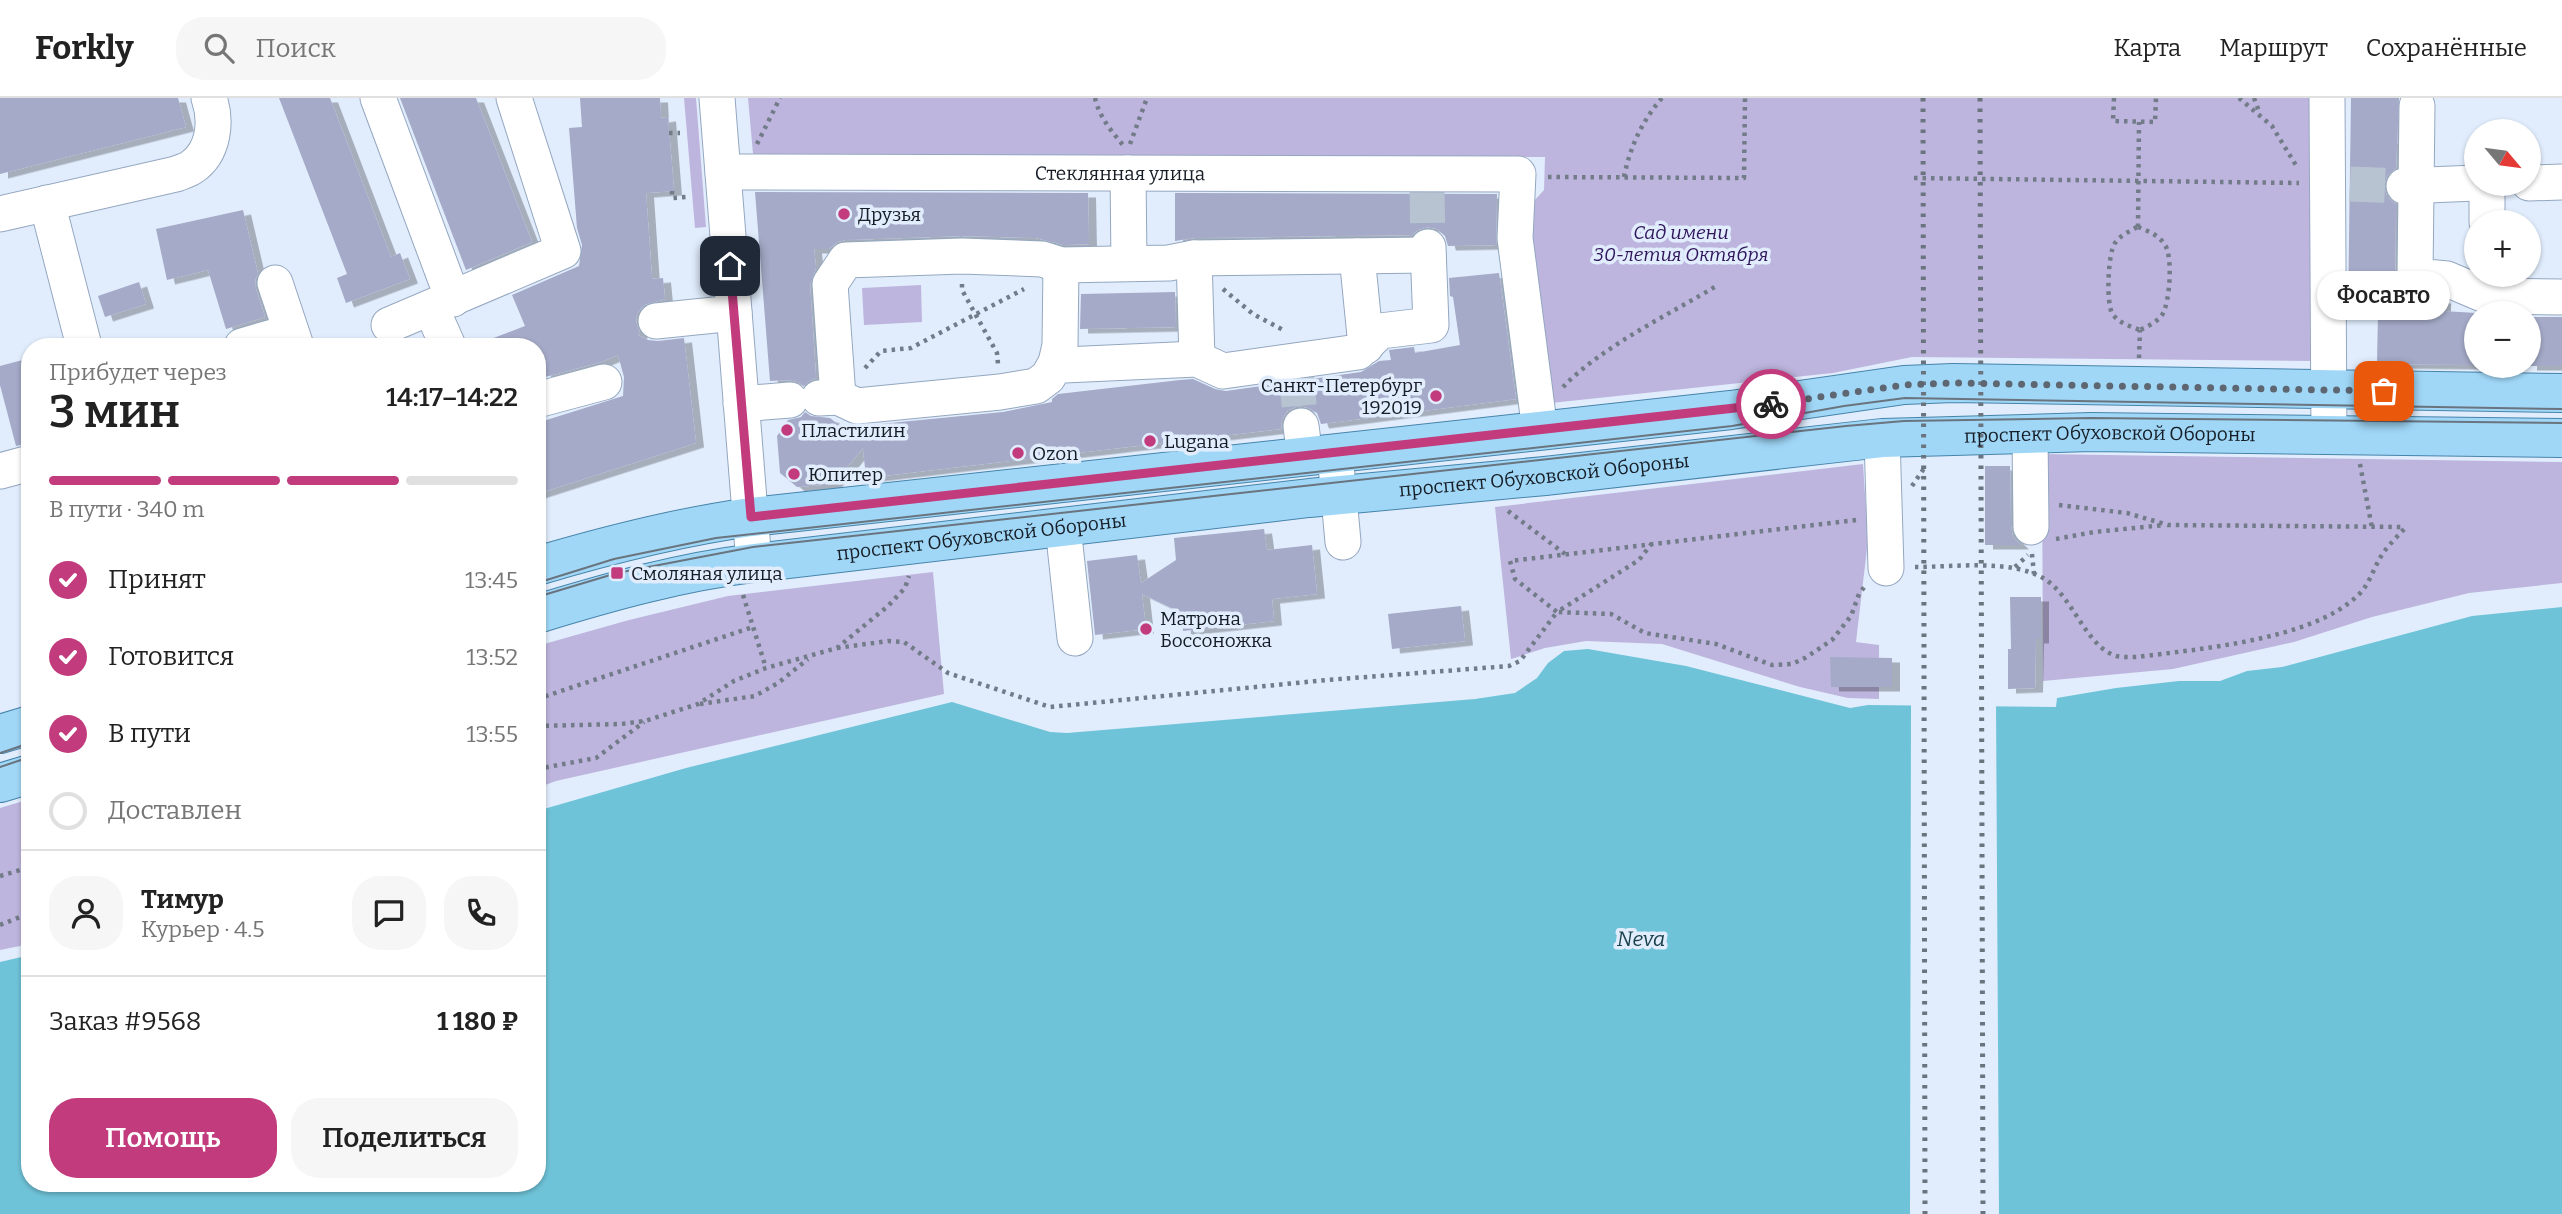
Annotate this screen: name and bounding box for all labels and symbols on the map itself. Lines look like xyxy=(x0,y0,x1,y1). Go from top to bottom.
north arrow xyxy=(2464,119,2541,196)
street label: Стеклянная улица xyxy=(1035,162,1206,185)
place label: Друзья xyxy=(858,203,921,226)
marker: Друзья xyxy=(836,206,852,222)
park label: Сад имени 30-летия Октября xyxy=(1594,221,1768,266)
pin xyxy=(700,236,760,296)
callout: Фосавто xyxy=(2318,272,2450,321)
pin xyxy=(2354,361,2414,421)
courier xyxy=(1736,369,1806,439)
place label: Санкт-Петербург 192019 xyxy=(1261,374,1422,419)
marker: Санкт-Петербург 192019 xyxy=(1428,388,1444,404)
place label: Пластилин xyxy=(801,419,906,442)
street label: проспект Обуховской Обороны xyxy=(1964,421,2256,448)
marker: Пластилин xyxy=(779,422,795,438)
place label: Lugana xyxy=(1164,430,1230,453)
marker: Lugana xyxy=(1142,433,1158,449)
place label: Ozon xyxy=(1032,442,1078,465)
marker: Ozon xyxy=(1010,445,1026,461)
street label: проспект Обуховской Обороны xyxy=(1398,449,1690,502)
place label: Юпитер xyxy=(808,463,883,486)
marker: Юпитер xyxy=(786,466,802,482)
street label: проспект Обуховской Обороны xyxy=(835,508,1127,565)
place label: Смоляная улица xyxy=(631,562,783,585)
marker: Смоляная улица xyxy=(609,565,625,581)
place label: Матрона Боссоножка xyxy=(1160,607,1273,652)
marker: Матрона Боссоножка xyxy=(1138,621,1154,637)
water label: Neva xyxy=(1617,926,1665,952)

